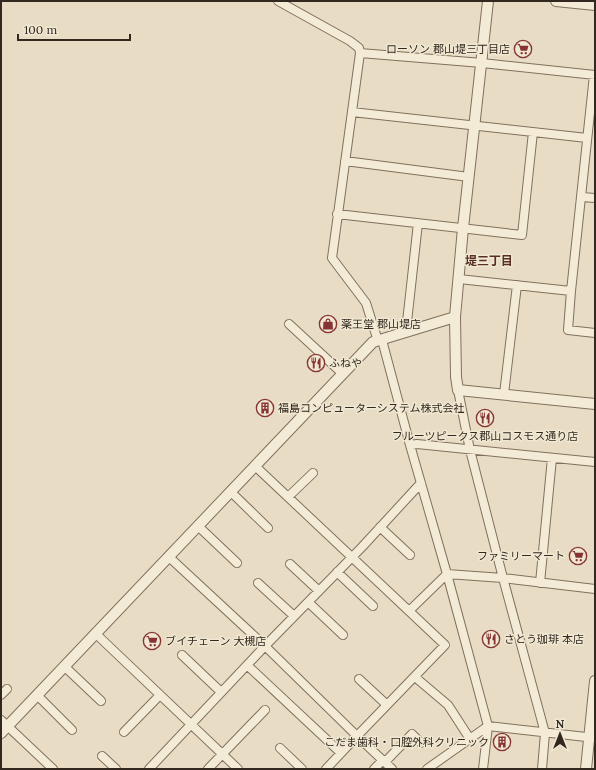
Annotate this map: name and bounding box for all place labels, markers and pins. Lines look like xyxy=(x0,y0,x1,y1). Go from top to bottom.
supermarket icon: ローソン 郡山堤三丁目店 xyxy=(513,39,533,59)
place label: ローソン 郡山堤三丁目店 xyxy=(386,42,510,56)
shop icon: 薬王堂 郡山堤店 xyxy=(318,314,338,334)
place label: 薬王堂 郡山堤店 xyxy=(341,317,421,331)
restaurant icon: ふねや xyxy=(306,353,326,373)
place label: ふねや xyxy=(329,356,362,370)
building icon: 福島コンピューターシステム株式会社 xyxy=(255,398,275,418)
place label: 福島コンピューターシステム株式会社 xyxy=(278,401,464,415)
restaurant icon: フルーツピークス郡山コスモス通り店 xyxy=(475,408,495,428)
place label: フルーツピークス郡山コスモス通り店 xyxy=(392,429,578,443)
supermarket icon: ファミリーマート xyxy=(568,546,588,566)
place label: ファミリーマート xyxy=(477,549,565,563)
restaurant icon: さとう珈琲 本店 xyxy=(481,629,501,649)
supermarket icon: ブイチェーン 大槻店 xyxy=(142,631,162,651)
place label: さとう珈琲 本店 xyxy=(504,632,584,646)
place label: ブイチェーン 大槻店 xyxy=(165,634,266,648)
building icon: こだま歯科・口腔外科クリニック xyxy=(492,732,512,752)
place label: こだま歯科・口腔外科クリニック xyxy=(324,735,489,749)

